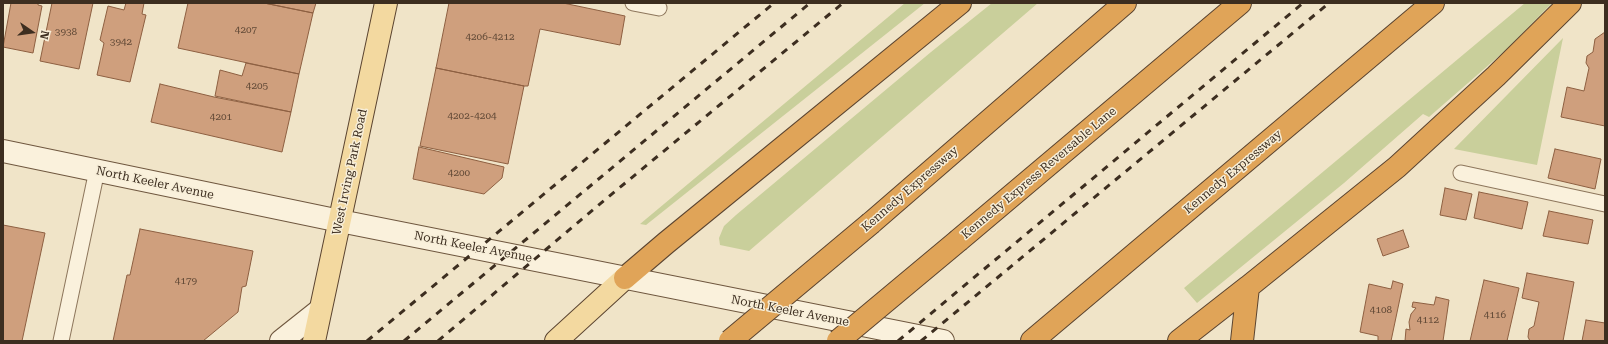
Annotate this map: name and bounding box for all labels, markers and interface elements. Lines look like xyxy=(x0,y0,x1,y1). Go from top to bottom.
north arrow xyxy=(12,12,52,52)
house number: 4207 xyxy=(235,24,257,36)
house number: 3938 xyxy=(55,26,77,38)
text: N xyxy=(37,29,51,40)
house number: 4206-4212 xyxy=(465,31,515,43)
house number: 3942 xyxy=(110,36,132,48)
house number: 4205 xyxy=(246,80,268,92)
street label: Kennedy Express Reversable Lane xyxy=(959,104,1119,242)
street label: West Irving Park Road xyxy=(330,108,370,236)
house number: 4202-4204 xyxy=(447,110,497,122)
house number: 4201 xyxy=(210,111,232,123)
street label: Kennedy Expressway xyxy=(1181,127,1285,217)
street label: Kennedy Expressway xyxy=(859,143,961,235)
street label: North Keeler Avenue xyxy=(95,163,215,203)
house number: 4200 xyxy=(448,167,470,179)
street label: North Keeler Avenue xyxy=(413,228,533,266)
house number: 4179 xyxy=(175,275,197,287)
street label: North Keeler Avenue xyxy=(730,292,850,330)
house number: 4108 xyxy=(1370,304,1392,316)
house number: 4116 xyxy=(1484,309,1506,321)
house number: 4112 xyxy=(1417,314,1439,326)

